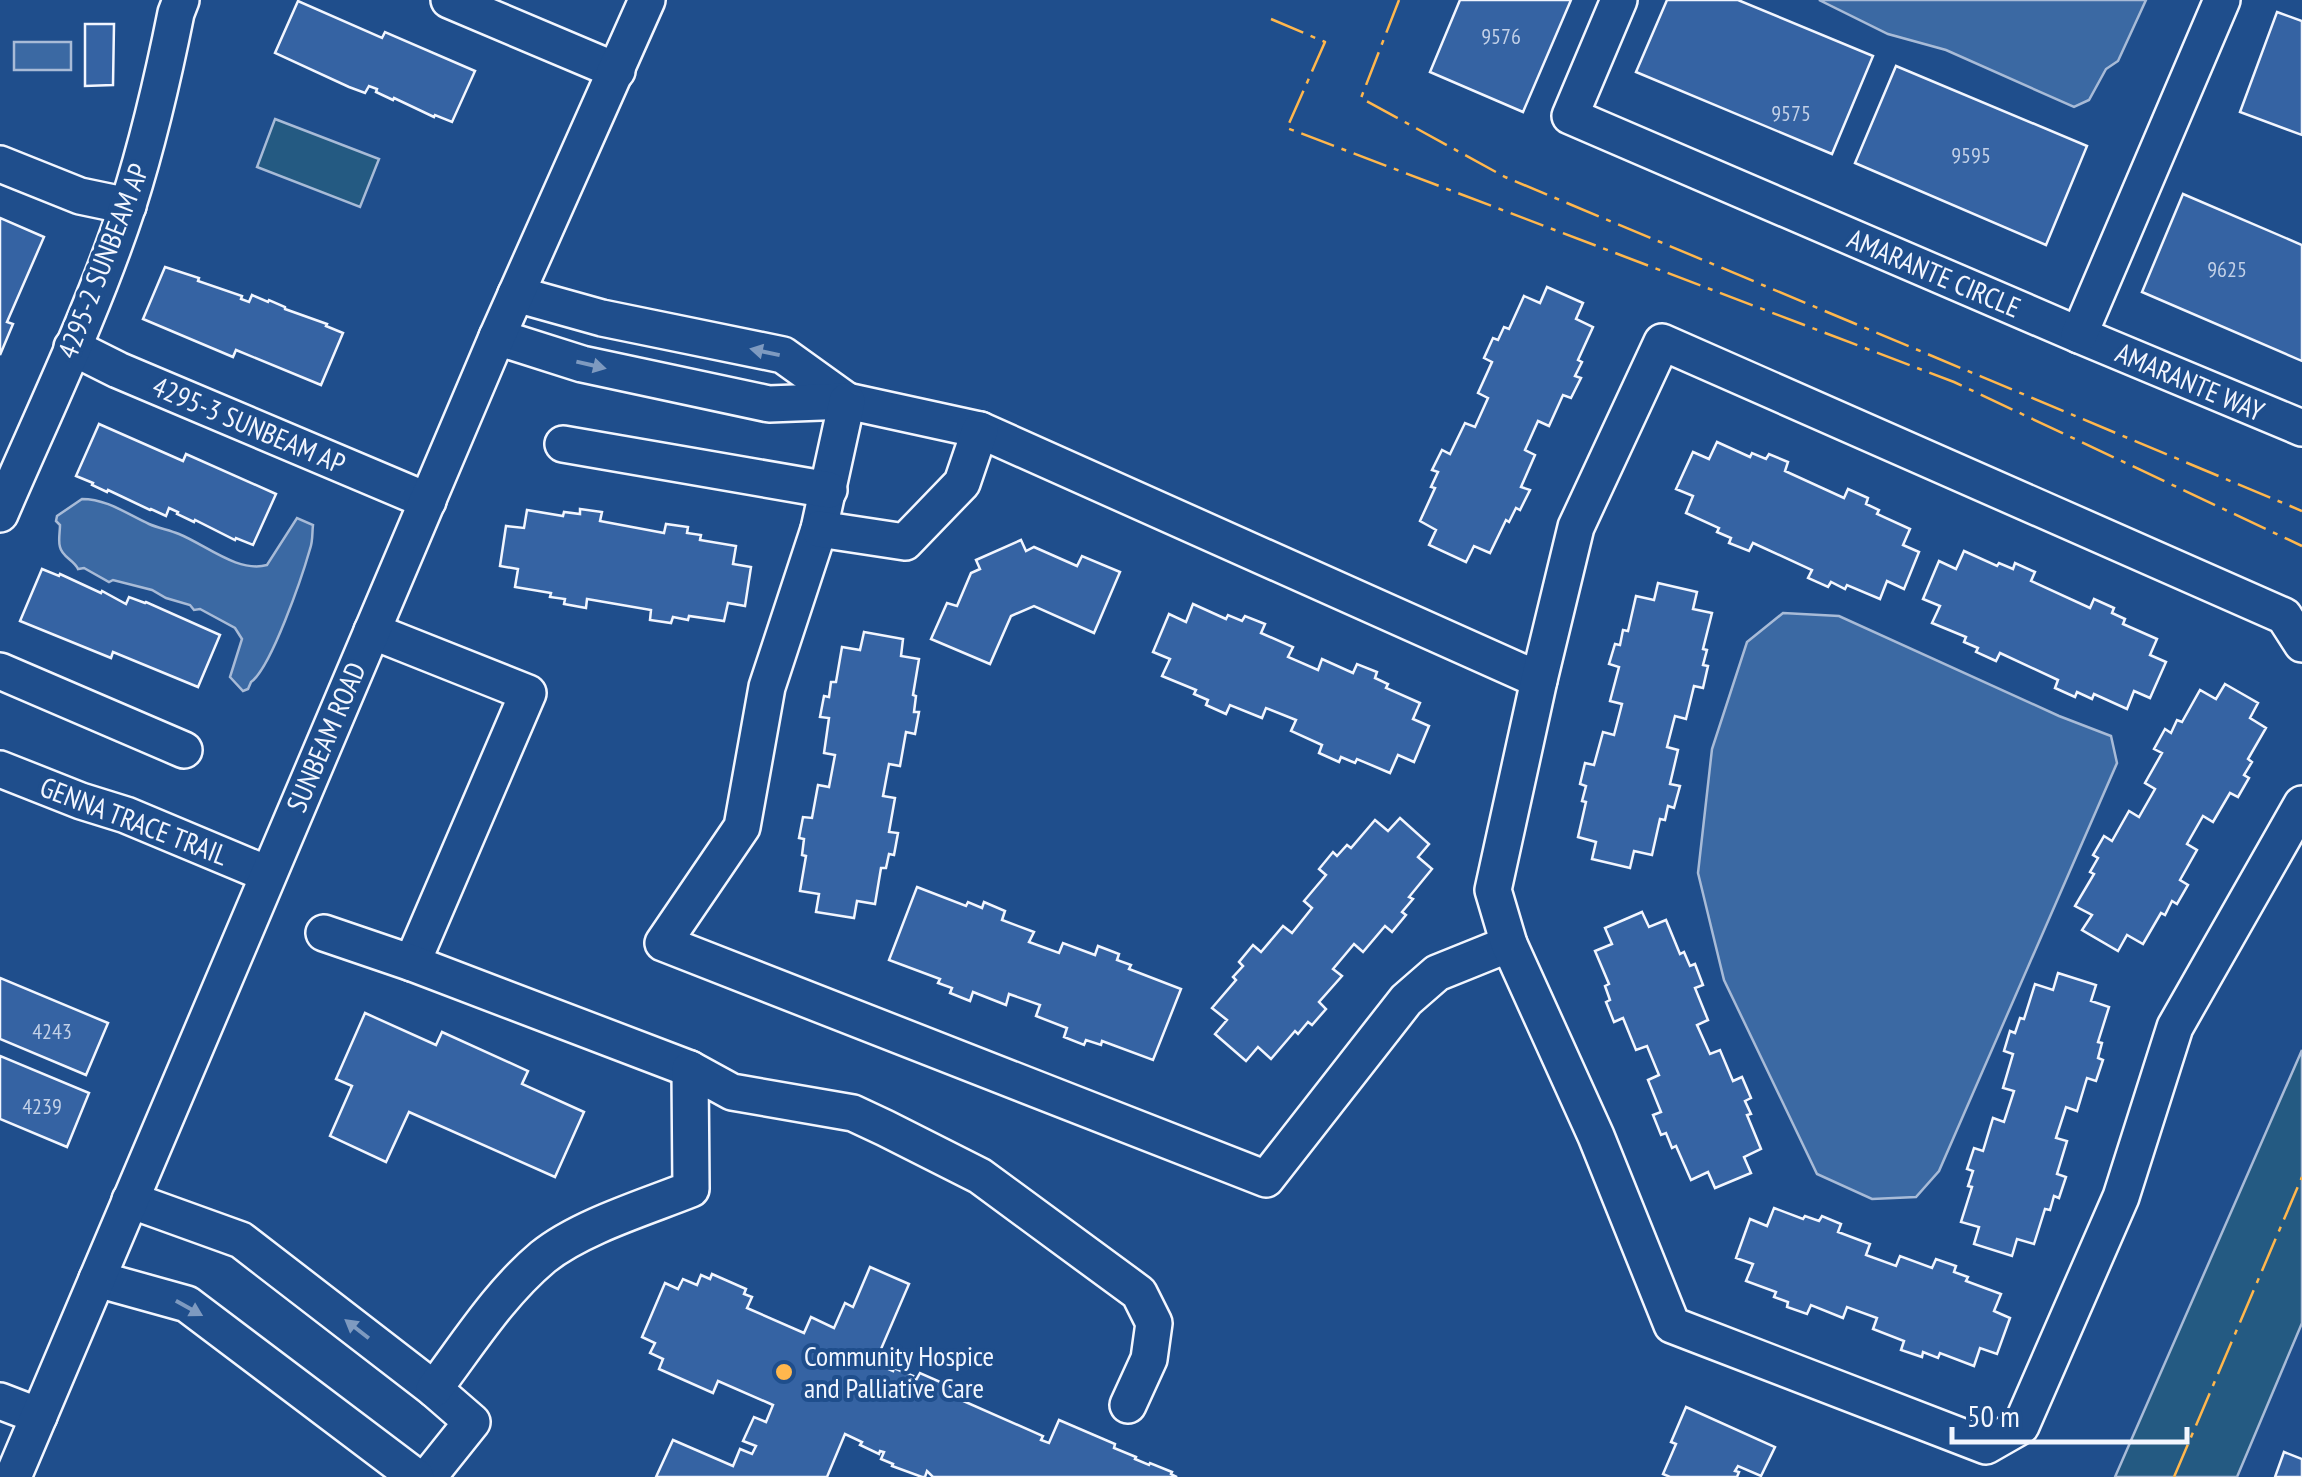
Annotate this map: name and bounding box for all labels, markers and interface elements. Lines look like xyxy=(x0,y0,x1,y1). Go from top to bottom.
house number: 9576 xyxy=(1481,22,1521,50)
house number: 9575 xyxy=(1771,99,1811,127)
house number: 9595 xyxy=(1951,141,1991,169)
street label: 4295-2 SUNBEAM AP xyxy=(48,158,157,364)
street label: AMARANTE CIRCLE xyxy=(1842,219,2026,326)
house number: 9625 xyxy=(2207,255,2247,283)
street label: AMARANTE WAY xyxy=(2110,334,2270,430)
one-way arrow xyxy=(749,343,780,359)
one-way arrow xyxy=(576,358,607,373)
street label: 4295-3 SUNBEAM AP xyxy=(147,367,351,482)
street label: SUNBEAM ROAD xyxy=(277,656,374,817)
street label: GENNA TRACE TRAIL xyxy=(35,768,234,873)
house number: 4243 xyxy=(32,1017,72,1045)
house number: 4239 xyxy=(22,1092,62,1120)
one-way arrow xyxy=(175,1299,203,1317)
one-way arrow xyxy=(345,1319,371,1340)
place label: Community Hospice and Palliative Care xyxy=(804,1337,994,1406)
marker: Community Hospice and Palliative Care xyxy=(773,1361,795,1383)
scale bar xyxy=(1952,1382,2187,1444)
text: 50 m xyxy=(1967,1396,2020,1435)

